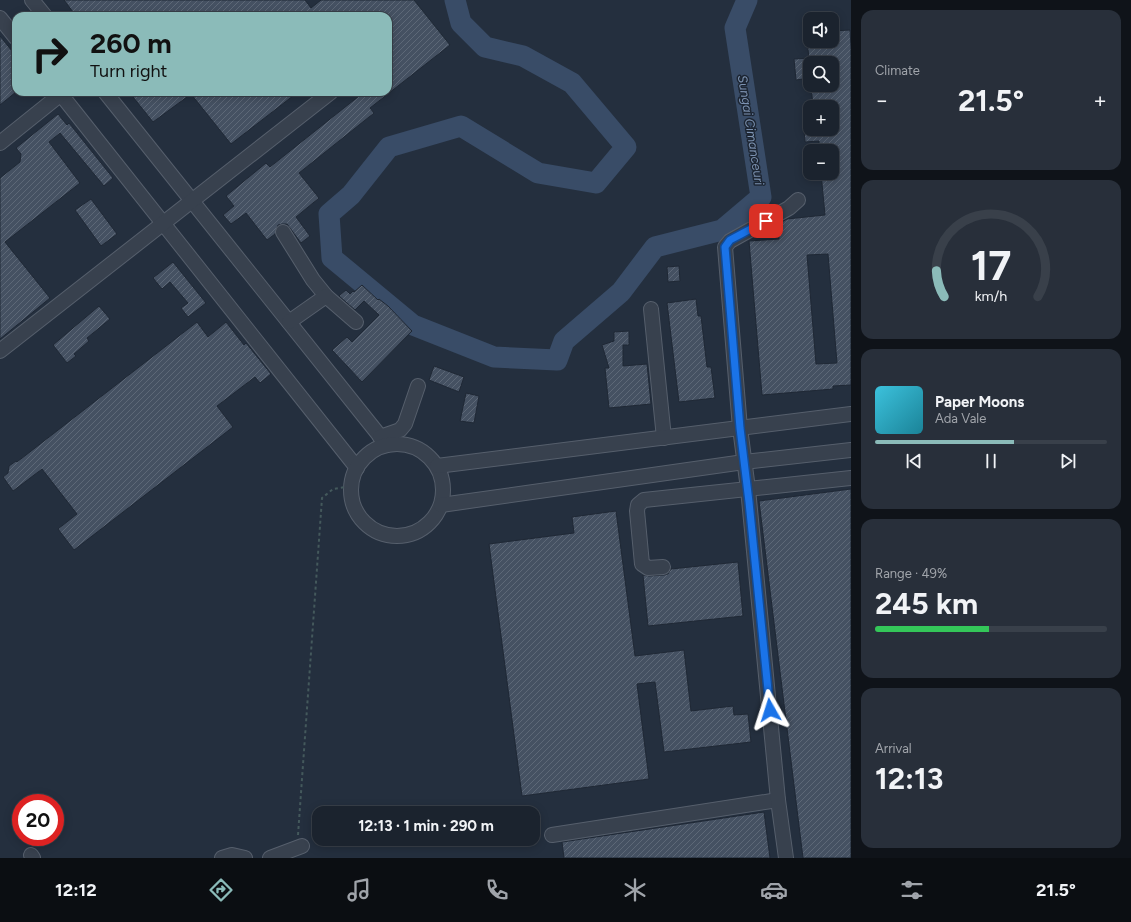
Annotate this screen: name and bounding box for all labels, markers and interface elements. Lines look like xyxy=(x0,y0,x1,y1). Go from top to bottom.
map controls xyxy=(803,12,839,180)
button: sound xyxy=(803,12,839,48)
text: 260 m xyxy=(90,26,172,60)
icon: right xyxy=(24,28,76,80)
button: search xyxy=(803,56,839,92)
text: Turn right xyxy=(90,60,167,82)
text: Climate xyxy=(875,63,920,78)
water label: Sungai Cimanceuri xyxy=(735,74,767,187)
text: 21.5° xyxy=(958,82,1024,119)
text: − xyxy=(875,87,889,114)
text: + xyxy=(1093,87,1107,114)
button: + xyxy=(803,100,839,136)
button: − xyxy=(803,144,839,180)
pin xyxy=(749,204,783,238)
icon: arrive xyxy=(755,210,777,232)
text: 17 xyxy=(971,240,1011,290)
text: km/h xyxy=(975,287,1007,305)
text: Paper Moons xyxy=(935,393,1024,411)
text: Ada Vale xyxy=(935,411,986,426)
icon: previous xyxy=(903,450,925,472)
icon: pause xyxy=(980,450,1002,472)
icon: next xyxy=(1057,450,1079,472)
text: Range · 49% xyxy=(875,566,947,581)
text: 245 km xyxy=(875,585,978,622)
position arrow xyxy=(749,689,791,731)
text: Arrival xyxy=(875,741,912,756)
text: 12:13 xyxy=(875,760,943,797)
speed limit sign: 20 xyxy=(12,794,64,846)
text: 12:13 · 1 min · 290 m xyxy=(358,817,494,835)
icon: directions xyxy=(207,876,235,904)
icon: music xyxy=(345,876,373,904)
icon: phone xyxy=(483,876,511,904)
icon: climate xyxy=(621,876,649,904)
icon: car xyxy=(760,876,788,904)
icon: filters xyxy=(898,876,926,904)
text: 12:12 xyxy=(55,879,97,901)
text: 21.5° xyxy=(1036,879,1076,901)

